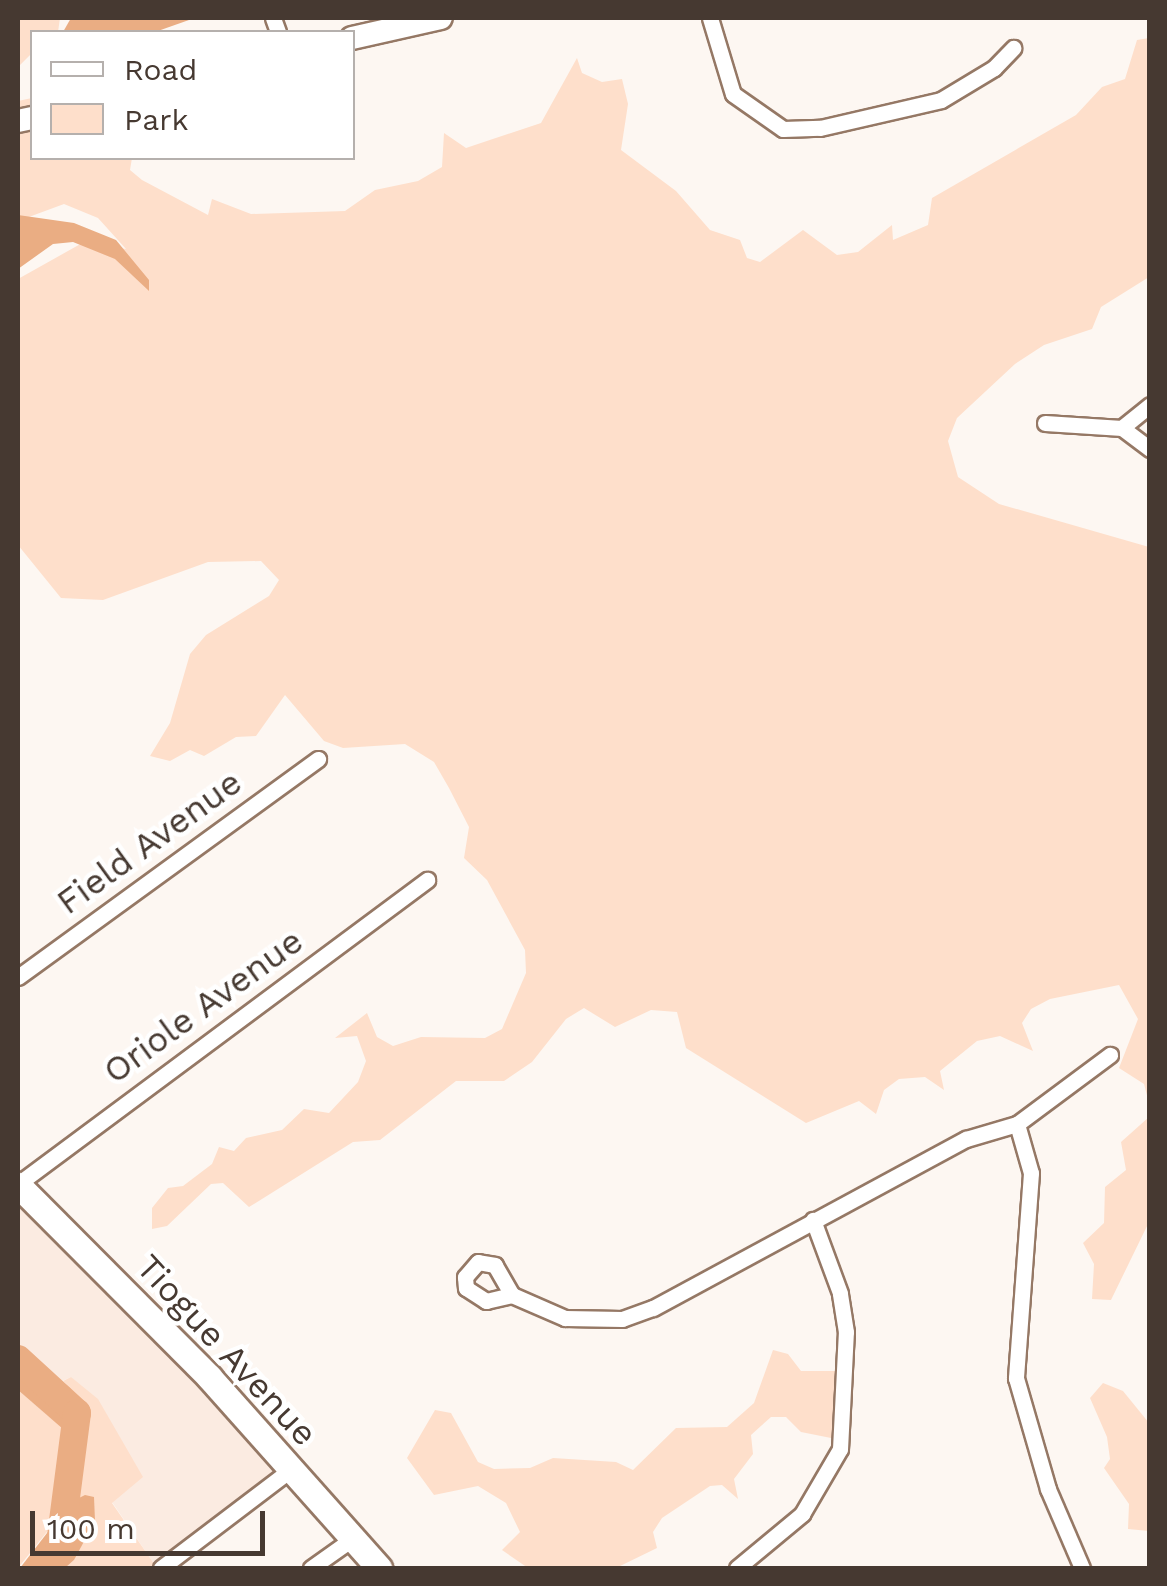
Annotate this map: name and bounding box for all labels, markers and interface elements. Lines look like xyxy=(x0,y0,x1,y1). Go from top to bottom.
legend xyxy=(30,30,355,160)
text: Road xyxy=(124,52,197,87)
text: Park xyxy=(124,102,189,137)
street label: Field Avenue xyxy=(48,761,250,923)
street label: Oriole Avenue xyxy=(95,919,311,1093)
street label: Tiogue Avenue xyxy=(127,1245,327,1455)
scale bar xyxy=(35,1491,270,1553)
text: 100 m xyxy=(47,1511,135,1546)

